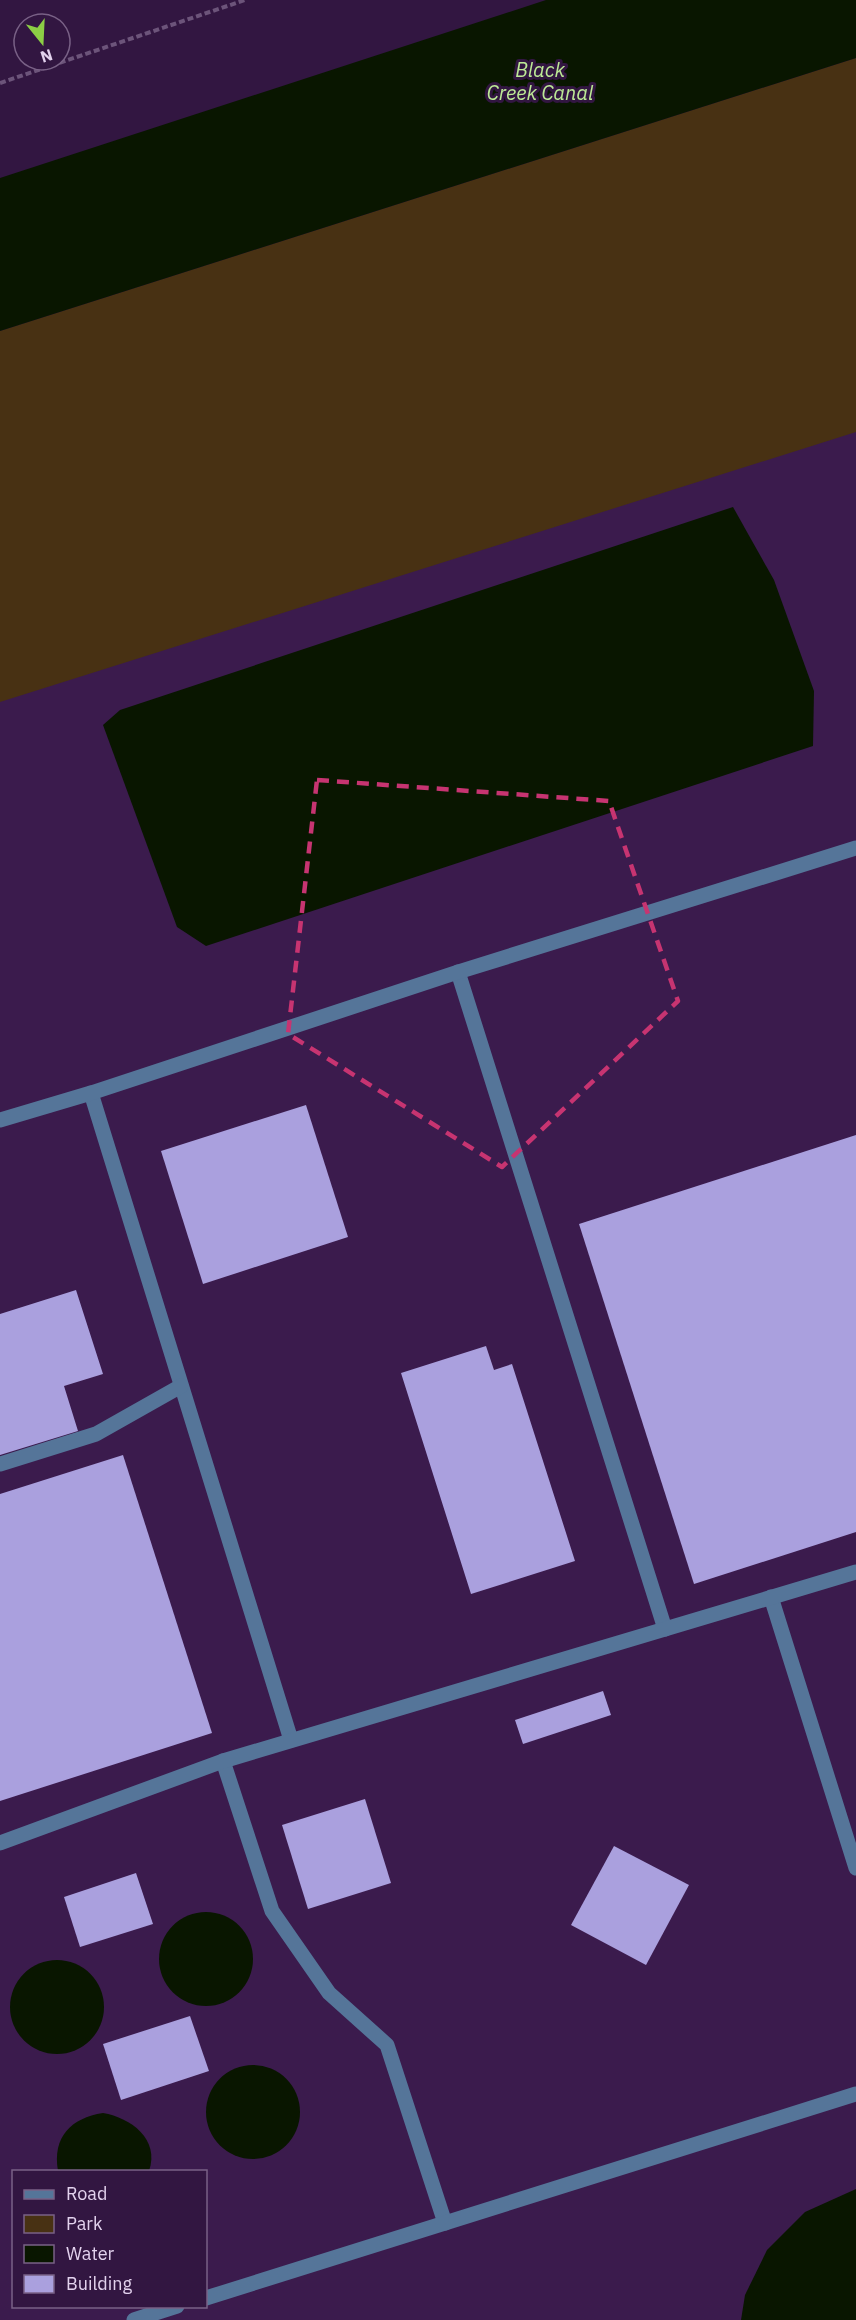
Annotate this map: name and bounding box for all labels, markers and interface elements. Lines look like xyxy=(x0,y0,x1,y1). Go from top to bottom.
north arrow xyxy=(12,12,72,72)
text: N xyxy=(38,45,55,68)
water label: Black Creek Canal xyxy=(487,56,594,106)
legend xyxy=(12,2170,207,2308)
text: Road xyxy=(66,2182,107,2205)
text: Park xyxy=(66,2212,103,2235)
text: Water xyxy=(66,2242,115,2265)
text: Building xyxy=(66,2272,133,2295)

